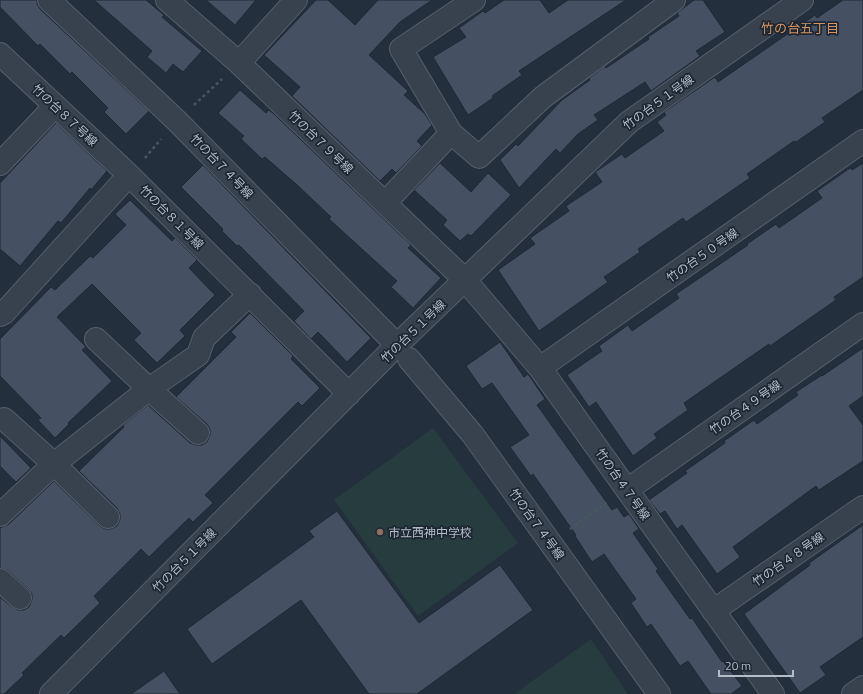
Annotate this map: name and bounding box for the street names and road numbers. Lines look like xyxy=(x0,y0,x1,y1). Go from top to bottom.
street label: 竹の台５１号線 xyxy=(618,70,698,134)
street label: 竹の台８７号線 xyxy=(28,79,102,151)
street label: 竹の台７９号線 xyxy=(284,106,358,178)
street label: 竹の台７４号線 xyxy=(186,129,258,203)
street label: 竹の台８１号線 xyxy=(136,181,208,253)
street label: 竹の台５０号線 xyxy=(662,223,742,287)
street label: 竹の台５１号線 xyxy=(376,295,450,367)
street label: 竹の台４９号線 xyxy=(705,375,785,439)
street label: 竹の台４７号線 xyxy=(591,444,655,524)
street label: 竹の台７４号線 xyxy=(505,484,569,564)
street label: 竹の台５１号線 xyxy=(148,524,220,596)
street label: 竹の台４８号線 xyxy=(748,527,828,591)

